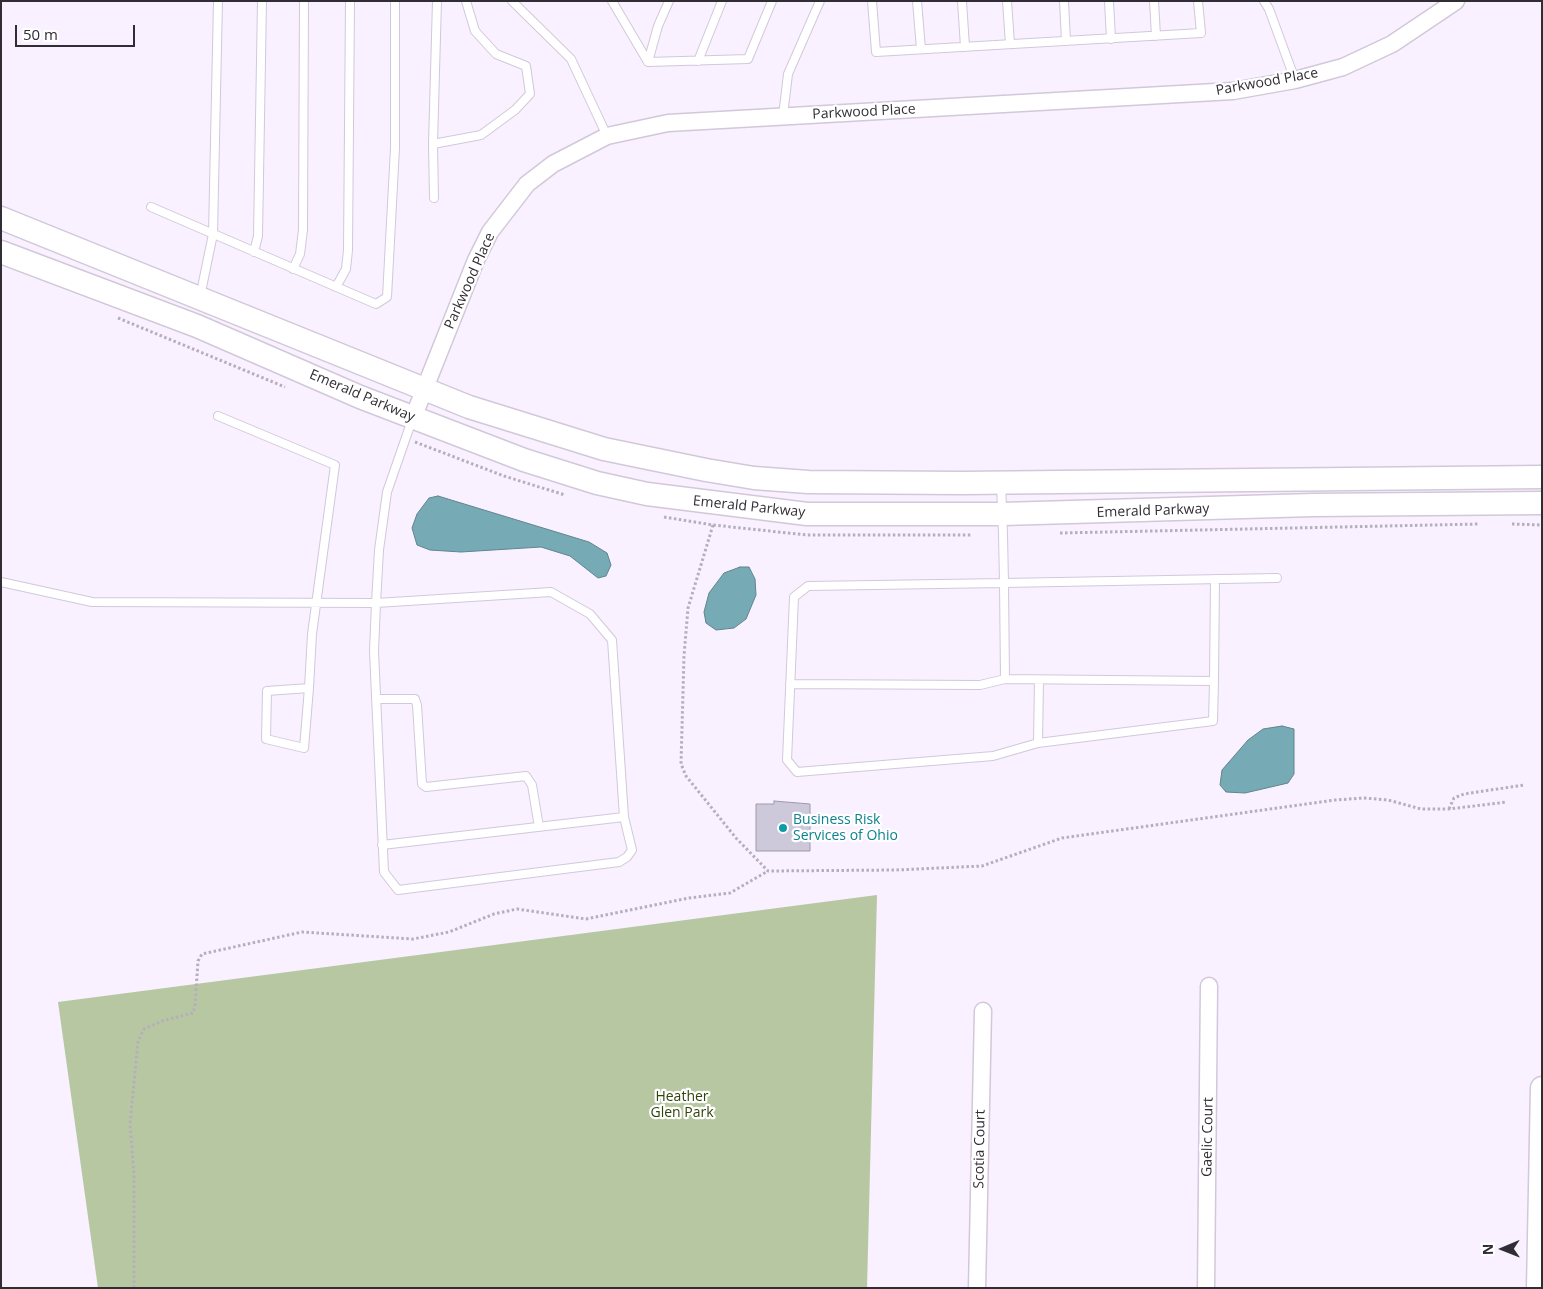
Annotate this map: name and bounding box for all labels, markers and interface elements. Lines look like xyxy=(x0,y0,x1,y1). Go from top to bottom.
scale bar xyxy=(18,15,138,47)
text: 50 m xyxy=(23,24,58,44)
street label: Parkwood Place xyxy=(1215,65,1319,99)
street label: Parkwood Place xyxy=(812,101,916,123)
street label: Parkwood Place xyxy=(441,230,499,332)
street label: Emerald Parkway xyxy=(307,366,417,426)
street label: Emerald Parkway xyxy=(692,493,806,521)
street label: Emerald Parkway xyxy=(1096,501,1210,521)
place label: Business Risk Services of Ohio xyxy=(793,812,898,844)
marker: Business Risk Services of Ohio xyxy=(777,822,789,834)
park label: Heather Glen Park xyxy=(650,1089,714,1122)
street label: Gaelic Court xyxy=(1199,1097,1217,1177)
street label: Scotia Court xyxy=(971,1109,989,1189)
north arrow xyxy=(1478,1224,1528,1274)
text: N xyxy=(1478,1243,1497,1255)

